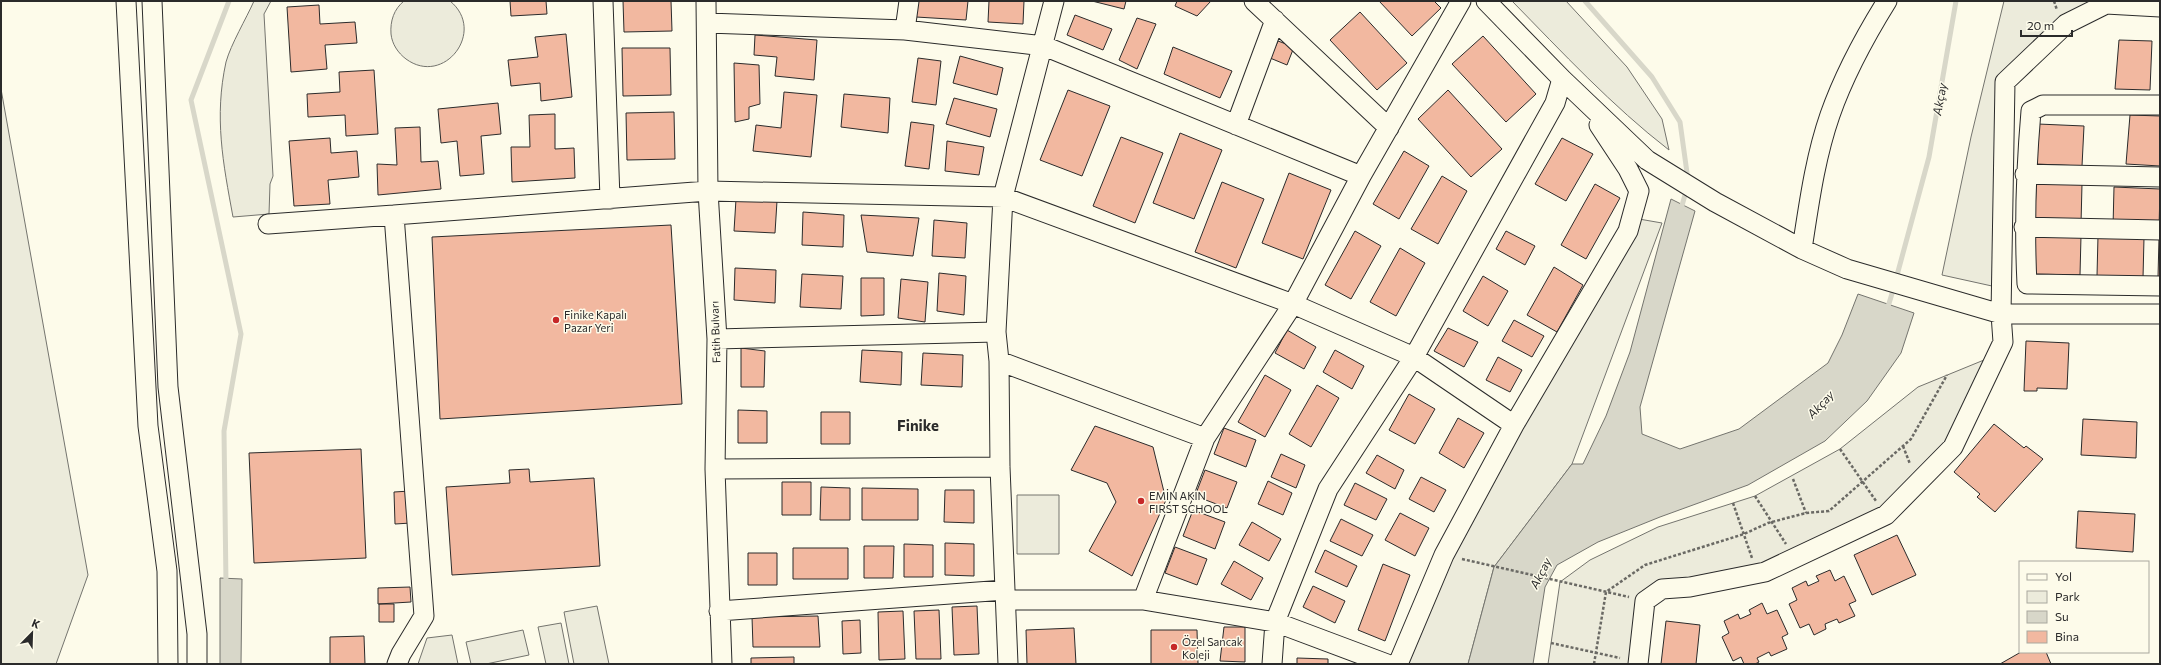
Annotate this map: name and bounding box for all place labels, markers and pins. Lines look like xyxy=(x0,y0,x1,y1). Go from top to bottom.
place label: Finike Kapalı Pazar Yeri xyxy=(564,308,627,334)
marker: Finike Kapalı Pazar Yeri xyxy=(551,315,561,325)
place label: EMİN AKIN FIRST SCHOOL xyxy=(1149,488,1228,515)
marker: EMİN AKIN FIRST SCHOOL xyxy=(1136,496,1146,506)
place label: Özel Sancak Koleji xyxy=(1182,634,1243,661)
marker: Özel Sancak Koleji xyxy=(1169,642,1179,652)

